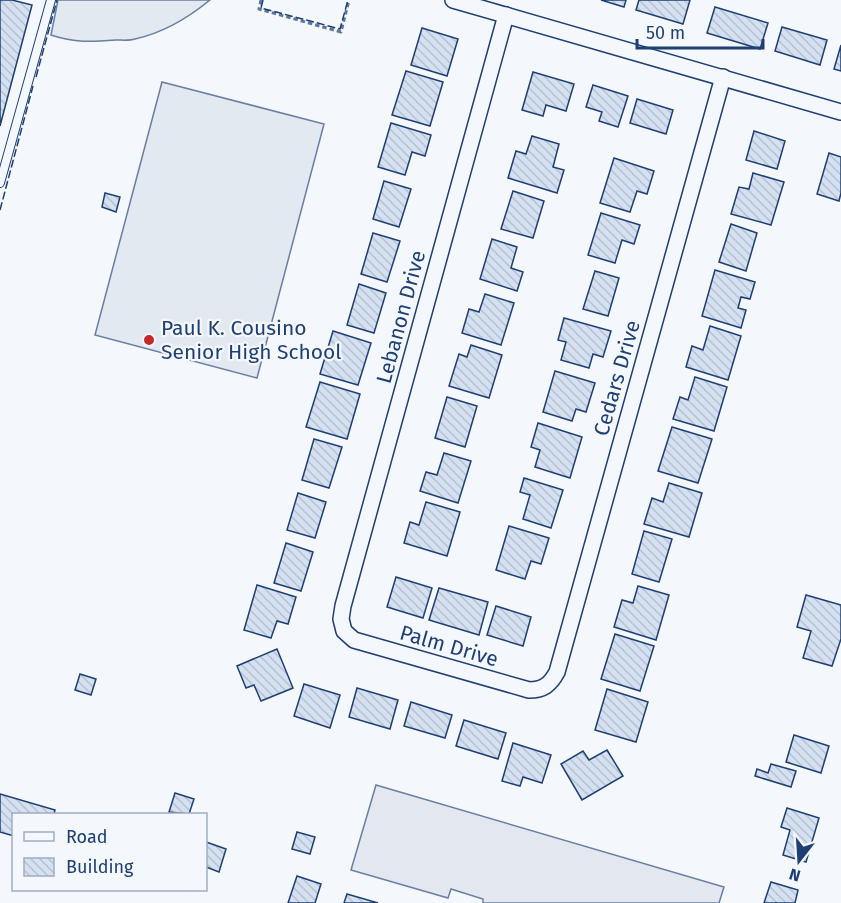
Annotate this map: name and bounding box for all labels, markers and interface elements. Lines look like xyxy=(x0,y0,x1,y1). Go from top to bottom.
scale bar xyxy=(637,12,763,50)
text: 50 m xyxy=(646,22,685,44)
street label: Lebanon Drive xyxy=(371,248,431,386)
place label: Paul K. Cousino Senior High School xyxy=(161,315,342,365)
street label: Cedars Drive xyxy=(588,317,646,439)
marker: Paul K. Cousino Senior High School xyxy=(142,333,156,347)
street label: Palm Drive xyxy=(397,620,501,672)
legend xyxy=(12,813,207,891)
text: Road xyxy=(66,826,108,848)
north arrow xyxy=(769,831,829,891)
text: Building xyxy=(66,856,134,878)
text: N xyxy=(787,864,803,886)

